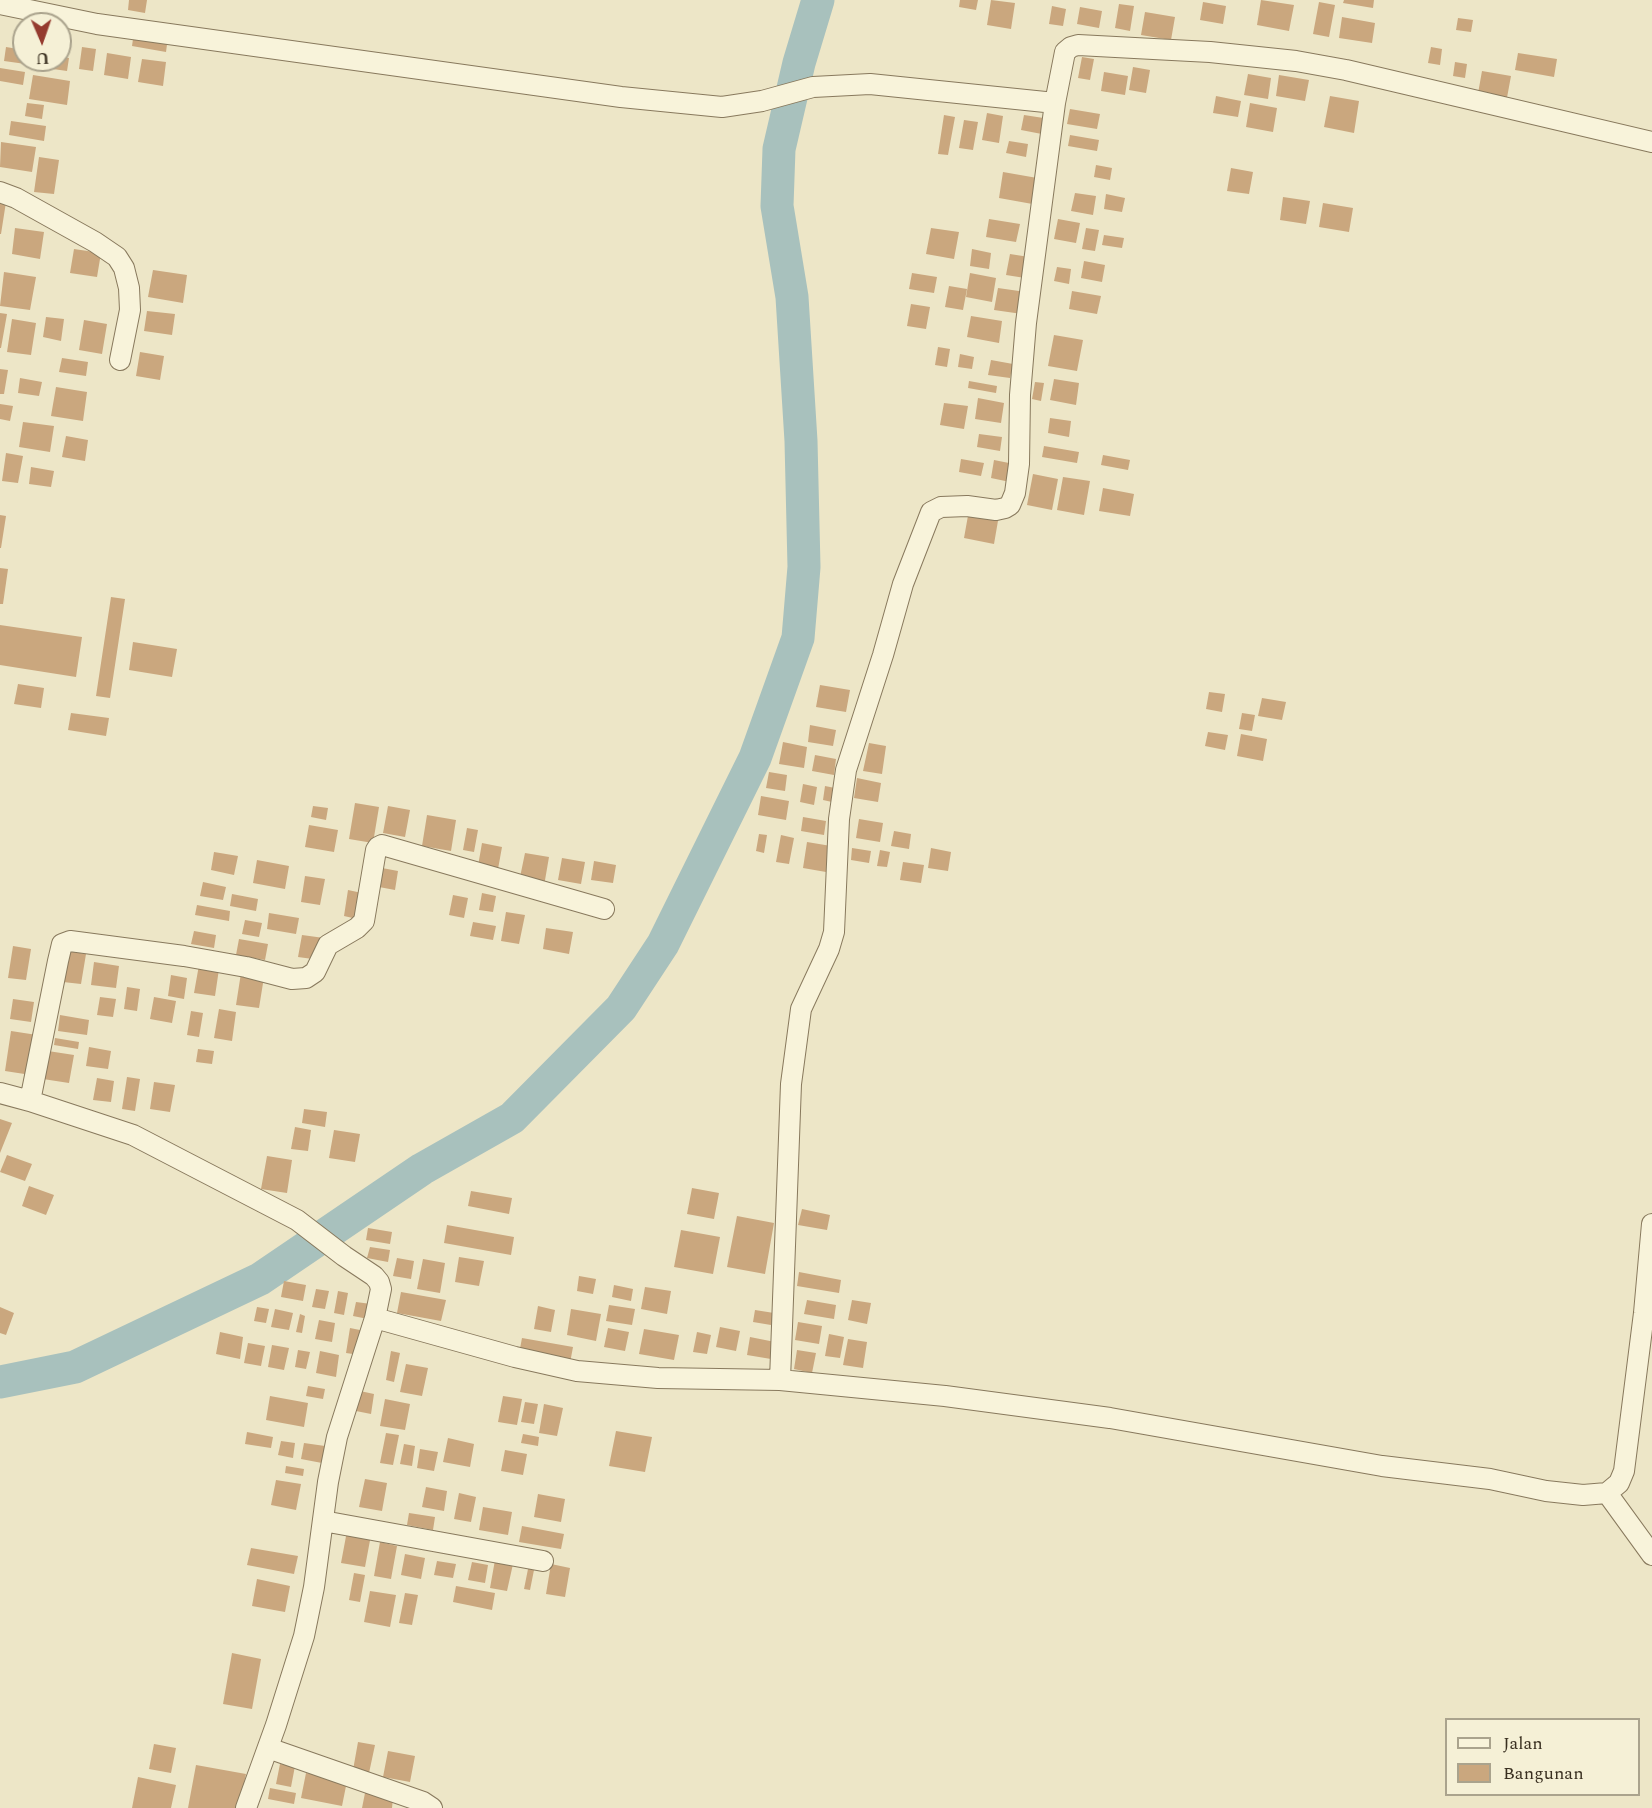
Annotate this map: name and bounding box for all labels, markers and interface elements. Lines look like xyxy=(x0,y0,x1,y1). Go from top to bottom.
north arrow xyxy=(12,12,72,72)
text: U xyxy=(35,46,50,70)
legend xyxy=(1445,1718,1640,1796)
text: Jalan xyxy=(1503,1730,1543,1757)
text: Bangunan xyxy=(1503,1760,1584,1787)

